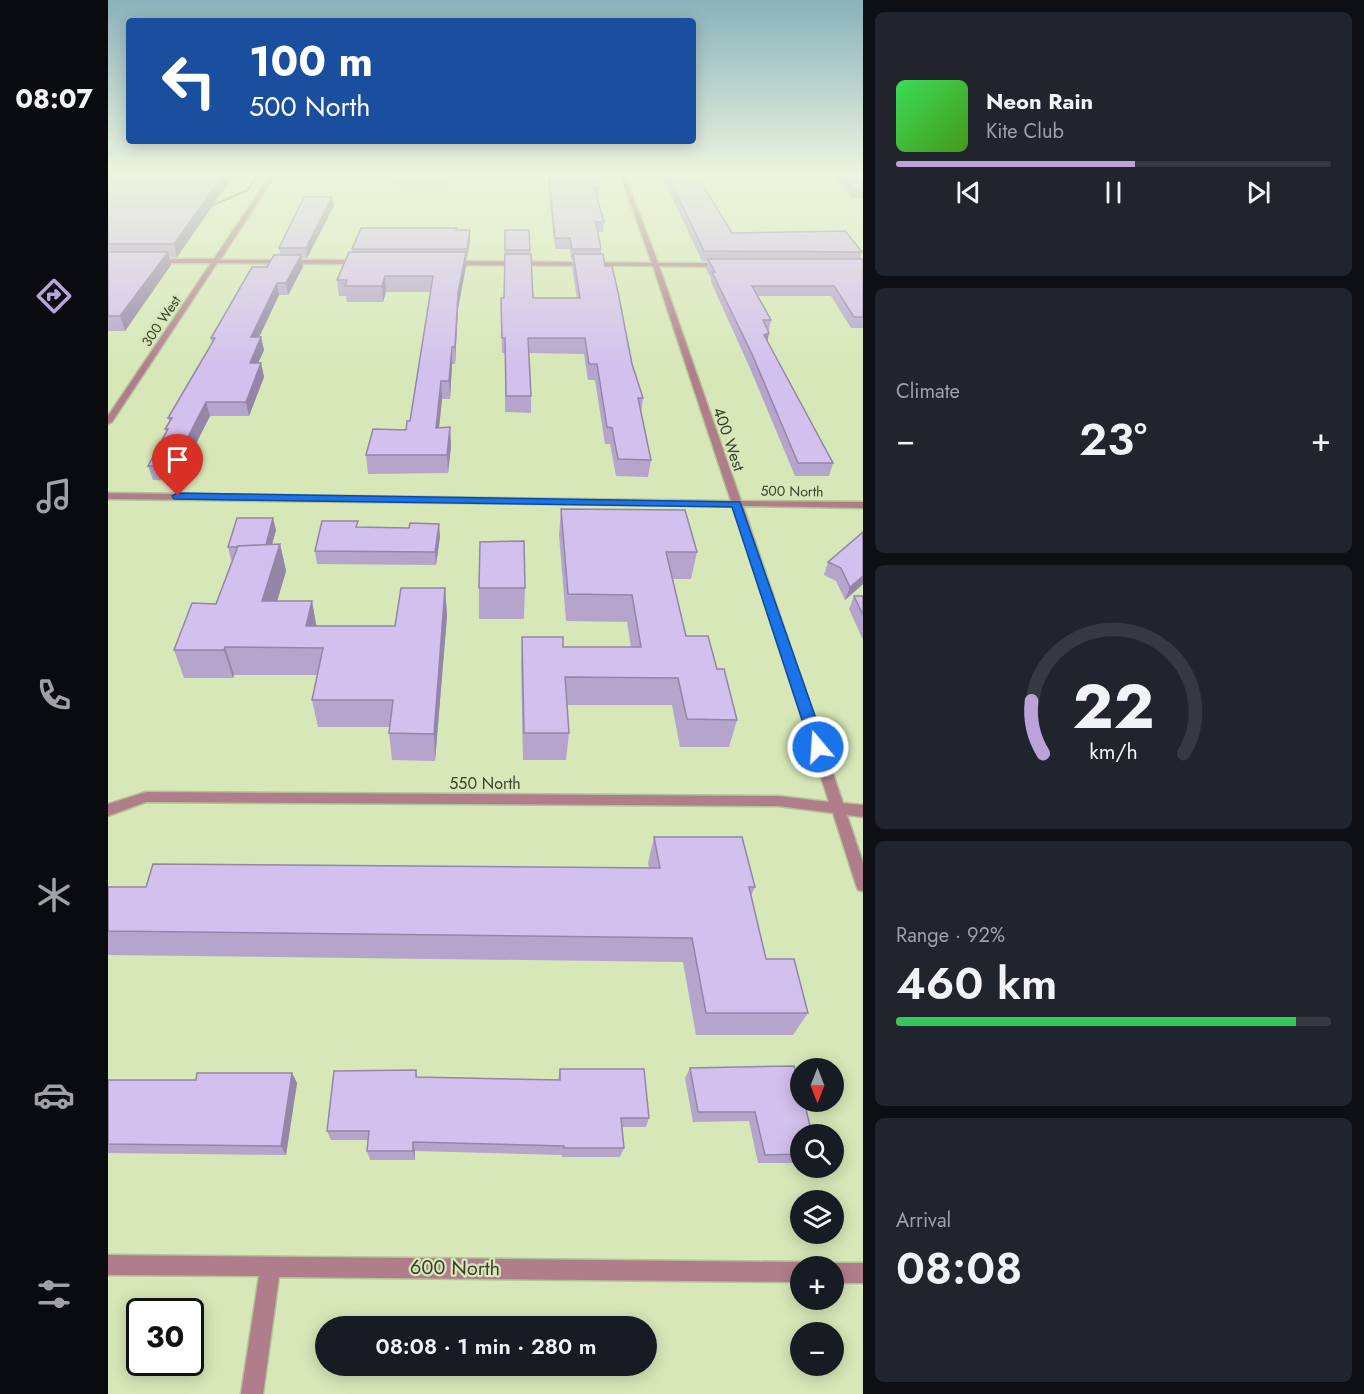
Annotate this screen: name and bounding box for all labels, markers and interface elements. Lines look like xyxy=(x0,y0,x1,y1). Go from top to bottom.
text: 100 m xyxy=(249,31,373,92)
icon: left xyxy=(150,42,228,120)
text: 08:07 xyxy=(15,79,93,118)
text: Neon Rain xyxy=(986,85,1093,117)
text: 500 North xyxy=(249,87,370,126)
text: Kite Club xyxy=(986,117,1064,146)
icon: previous xyxy=(952,176,985,209)
icon: pause xyxy=(1097,176,1130,209)
icon: next xyxy=(1242,176,1275,209)
icon: directions xyxy=(33,275,75,317)
street label: 300 West xyxy=(137,291,186,350)
text: Climate xyxy=(896,377,960,406)
street label: 400 West xyxy=(707,404,751,474)
text: 23° xyxy=(1079,407,1147,472)
text: − xyxy=(896,416,915,463)
text: + xyxy=(1311,416,1331,463)
pin xyxy=(152,434,203,496)
icon: arrive xyxy=(161,443,194,476)
icon: music xyxy=(33,475,75,517)
street label: 500 North xyxy=(760,480,824,502)
text: 22 xyxy=(1073,661,1154,751)
icon: phone xyxy=(33,674,75,716)
position arrow xyxy=(786,715,850,779)
text: km/h xyxy=(1089,736,1138,767)
street label: 550 North xyxy=(449,772,521,795)
icon: climate xyxy=(33,874,75,916)
text: Range · 92% xyxy=(896,921,1005,950)
text: 460 km xyxy=(896,951,1057,1016)
north arrow xyxy=(790,1058,844,1112)
map controls xyxy=(790,1058,844,1376)
icon: car xyxy=(33,1074,75,1116)
button: search xyxy=(790,1124,844,1178)
button: layers xyxy=(790,1190,844,1244)
text: Arrival xyxy=(896,1206,951,1235)
text: 08:08 xyxy=(896,1236,1022,1301)
street label: 600 North xyxy=(410,1253,500,1283)
button: + xyxy=(790,1256,844,1310)
icon: filters xyxy=(33,1273,75,1315)
speed limit sign: 30 xyxy=(126,1298,204,1376)
button: − xyxy=(790,1322,844,1376)
text: 08:08 · 1 min · 280 m xyxy=(375,1330,597,1362)

